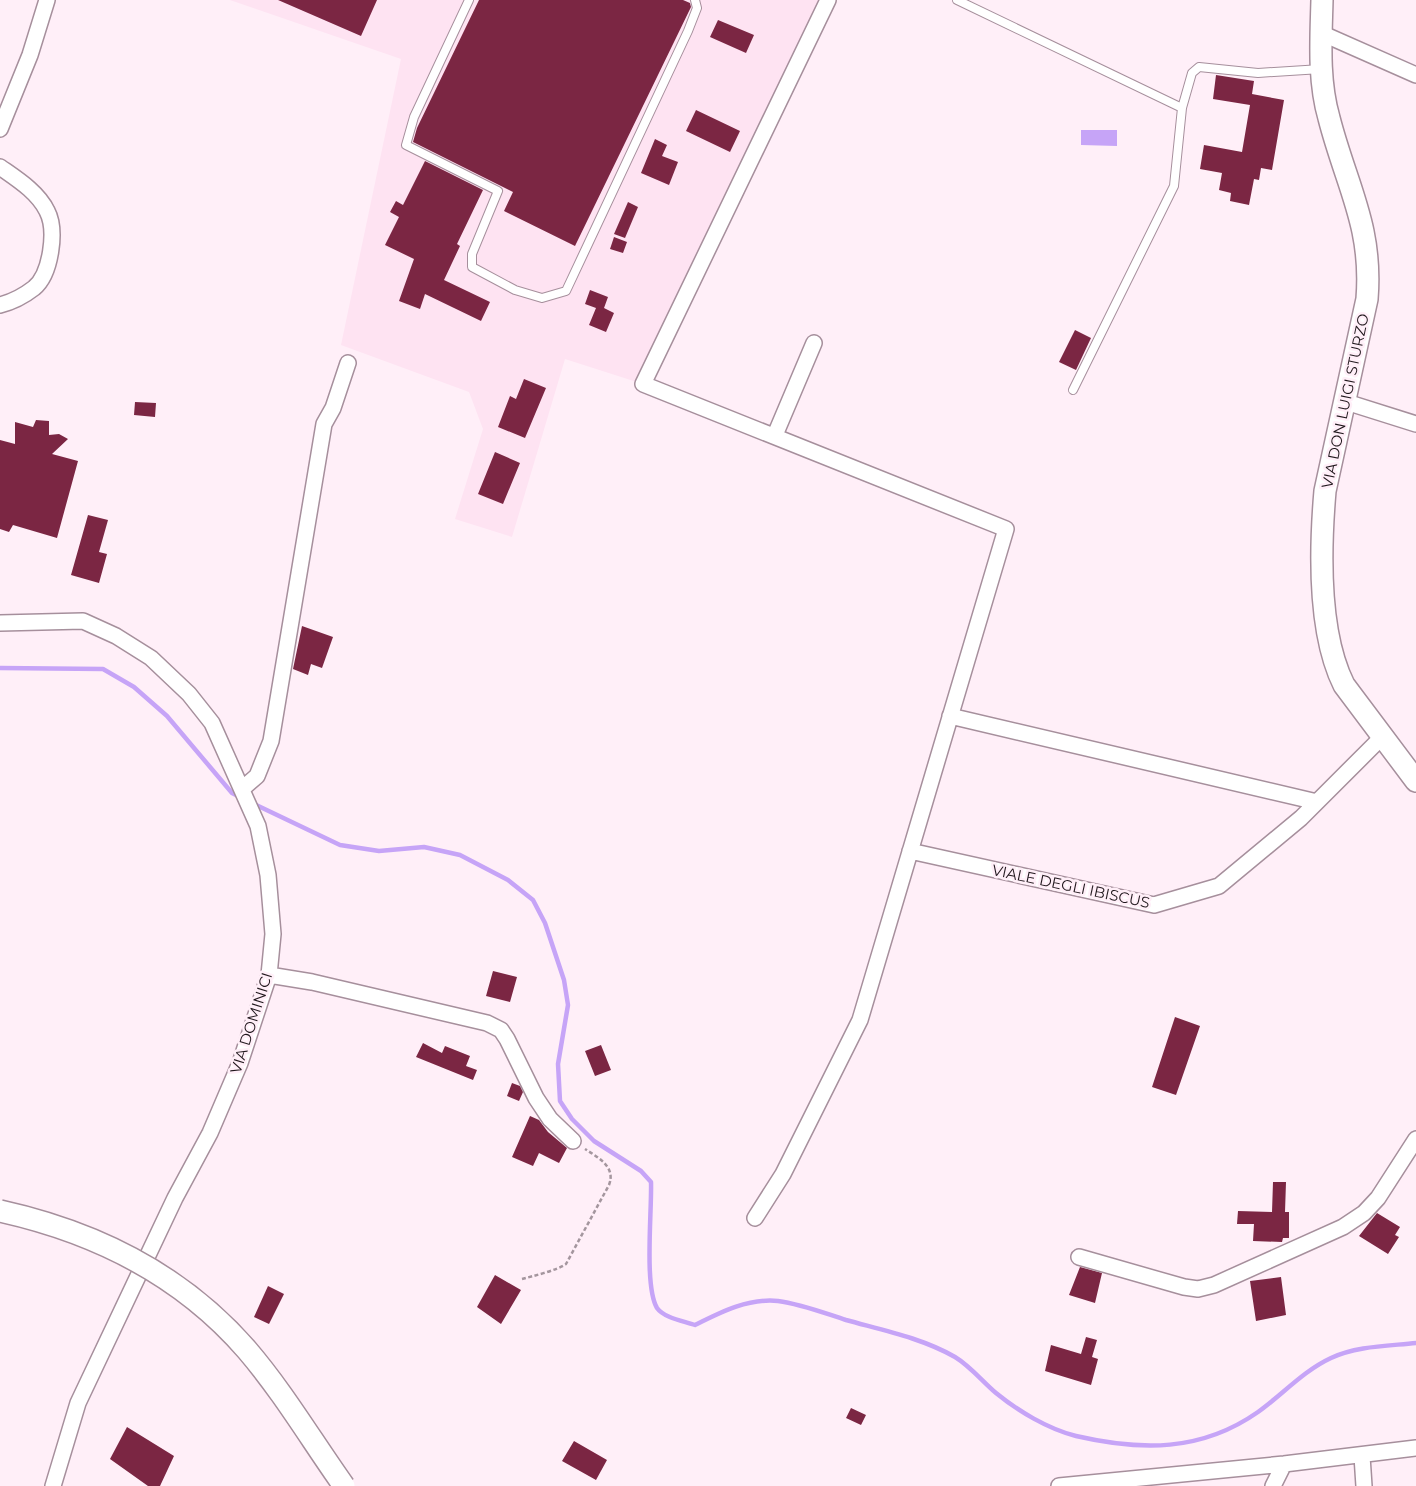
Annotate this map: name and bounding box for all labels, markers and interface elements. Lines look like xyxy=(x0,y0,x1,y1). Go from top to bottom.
street label: VIA DON LUIGI STURZO xyxy=(1317,312,1373,490)
street label: VIALE DEGLI IBISCUS xyxy=(990,860,1152,912)
street label: VIA DOMINICI xyxy=(226,970,276,1076)

